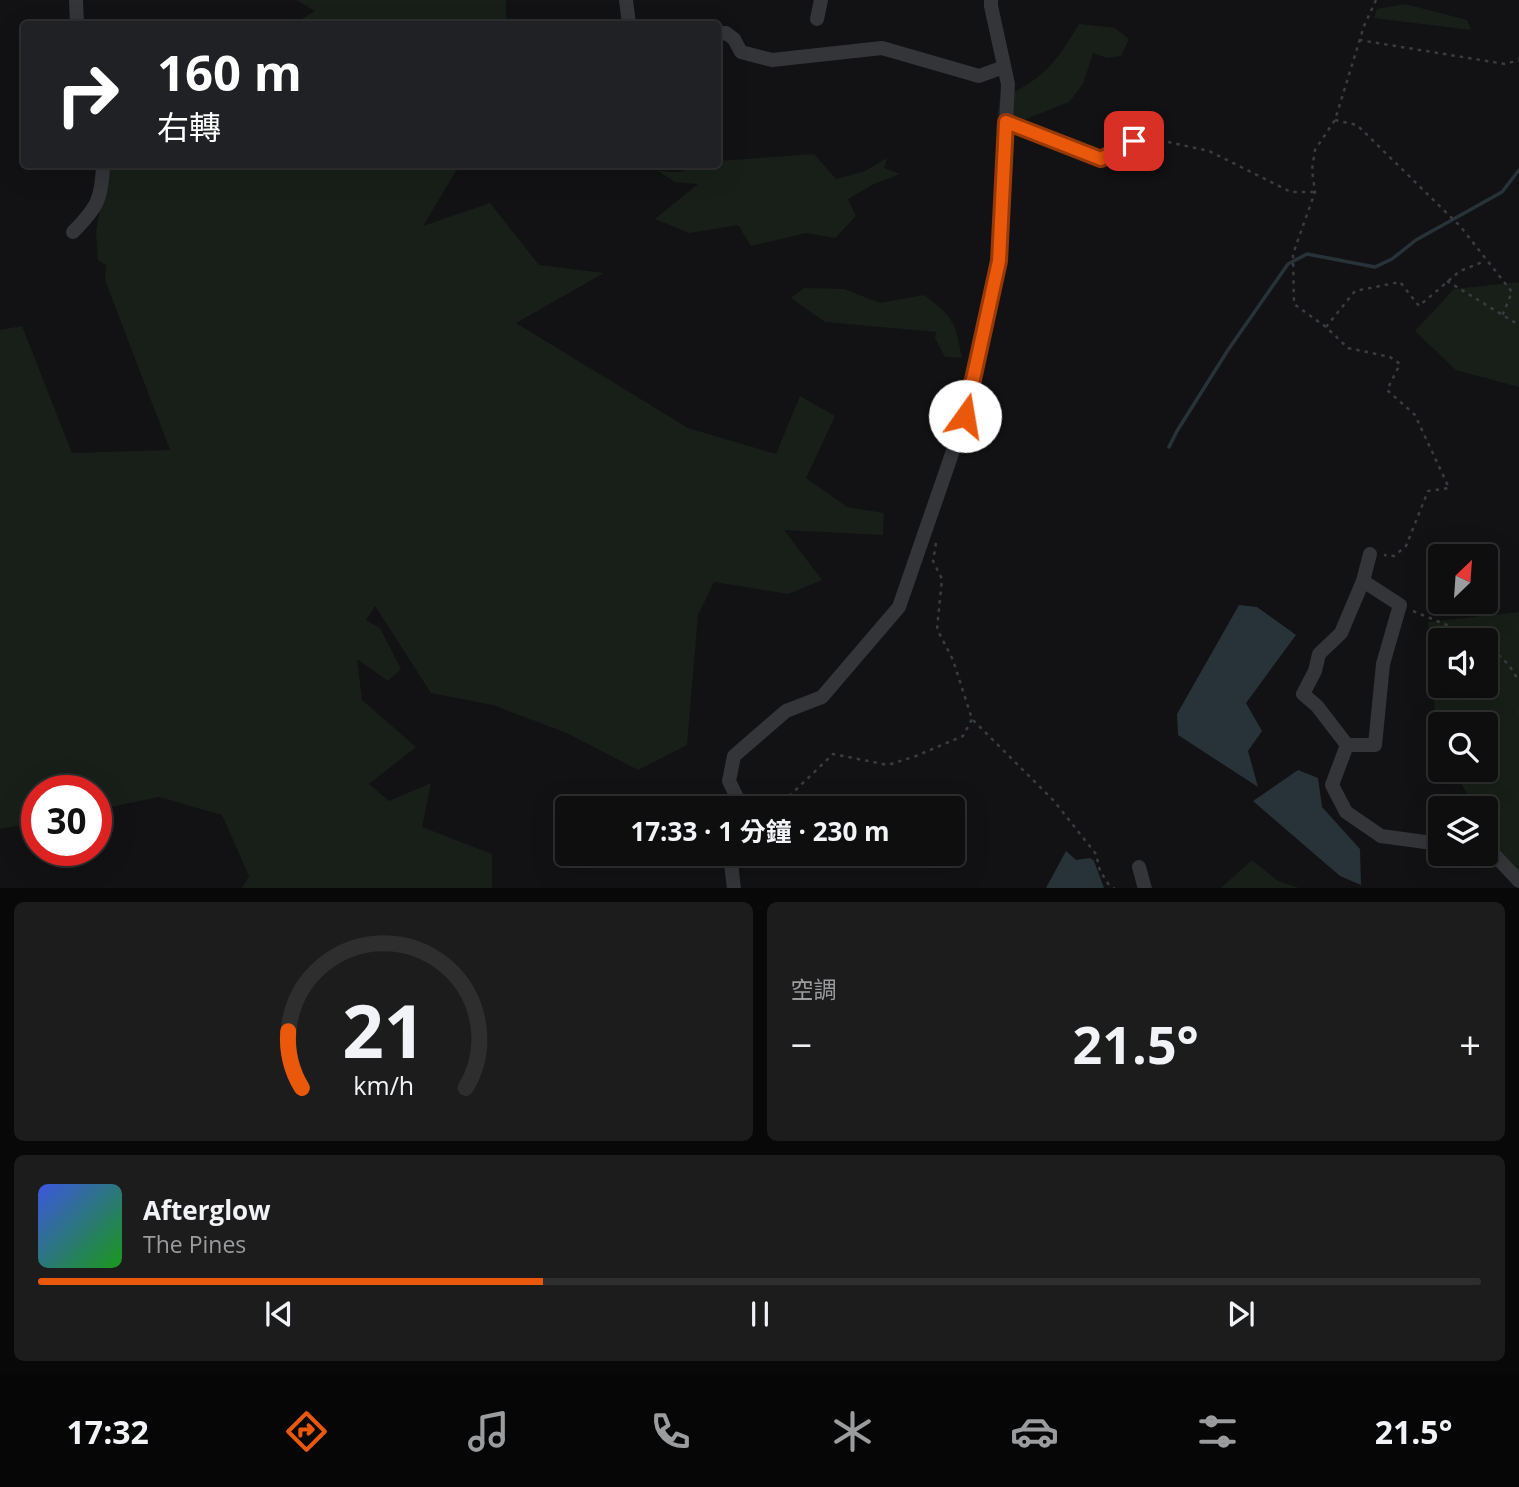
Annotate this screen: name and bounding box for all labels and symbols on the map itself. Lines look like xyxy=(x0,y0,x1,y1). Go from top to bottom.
pin xyxy=(1104,111,1164,171)
position arrow xyxy=(928,379,1002,453)
north arrow xyxy=(1428,544,1498,614)
speed limit sign: 30 xyxy=(21,775,112,866)

